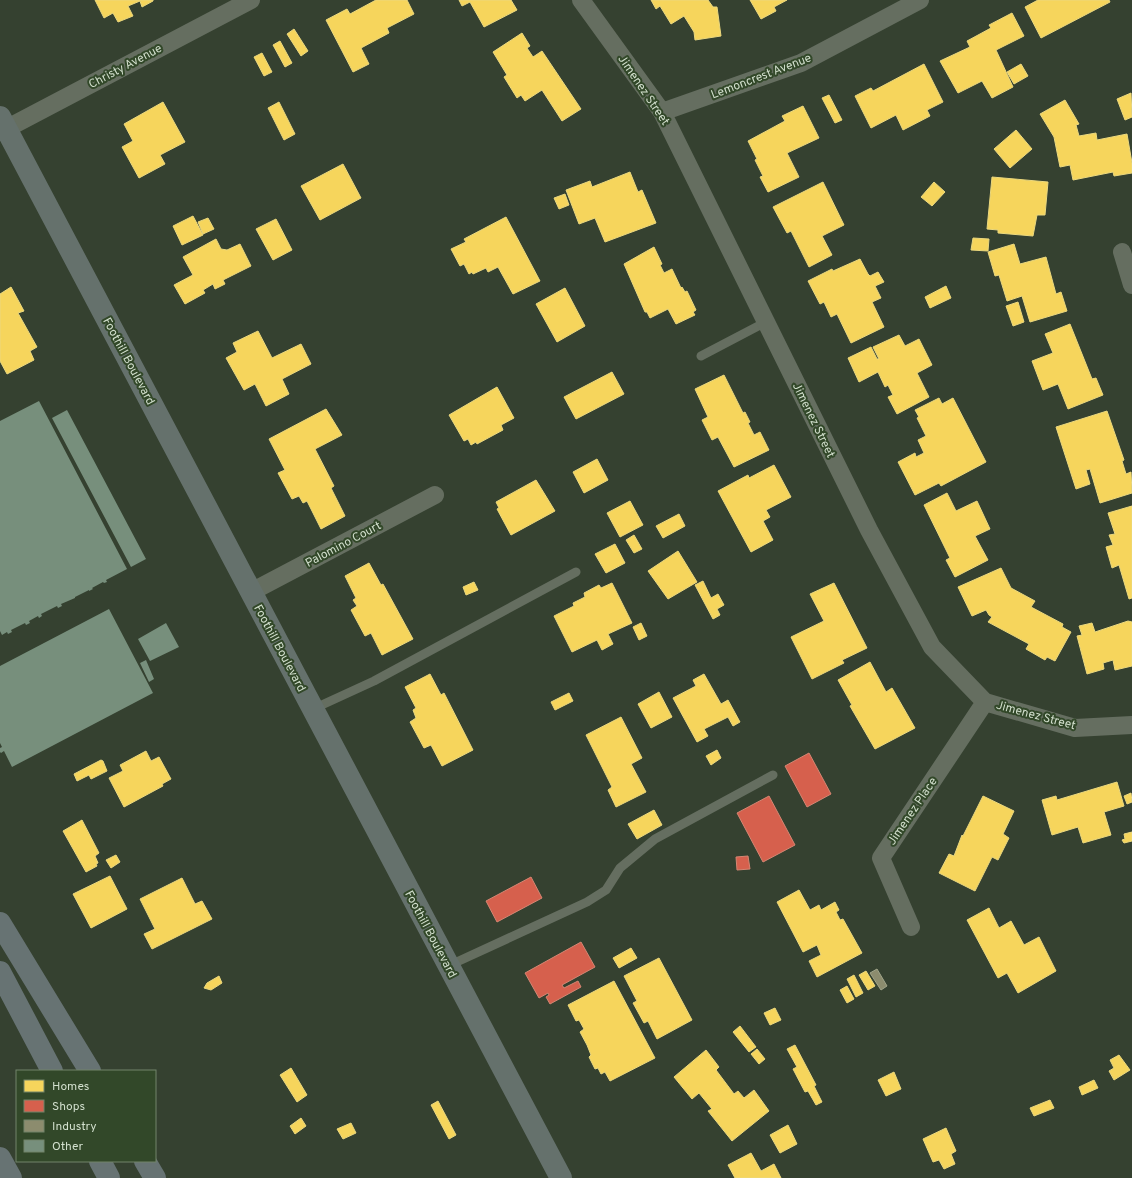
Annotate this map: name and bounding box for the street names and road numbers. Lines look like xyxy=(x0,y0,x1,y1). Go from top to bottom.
street label: Christy Avenue xyxy=(86,41,165,93)
street label: Lemoncrest Avenue xyxy=(709,50,814,103)
street label: Jimenez Street xyxy=(614,52,673,129)
street label: Foothill Boulevard xyxy=(98,315,158,408)
street label: Jimenez Street xyxy=(788,380,838,461)
street label: Palomino Court xyxy=(303,518,384,572)
street label: Foothill Boulevard xyxy=(249,602,309,695)
street label: Jimenez Street xyxy=(994,698,1077,734)
street label: Jimenez Place xyxy=(884,775,941,849)
street label: Foothill Boulevard xyxy=(400,888,460,981)

